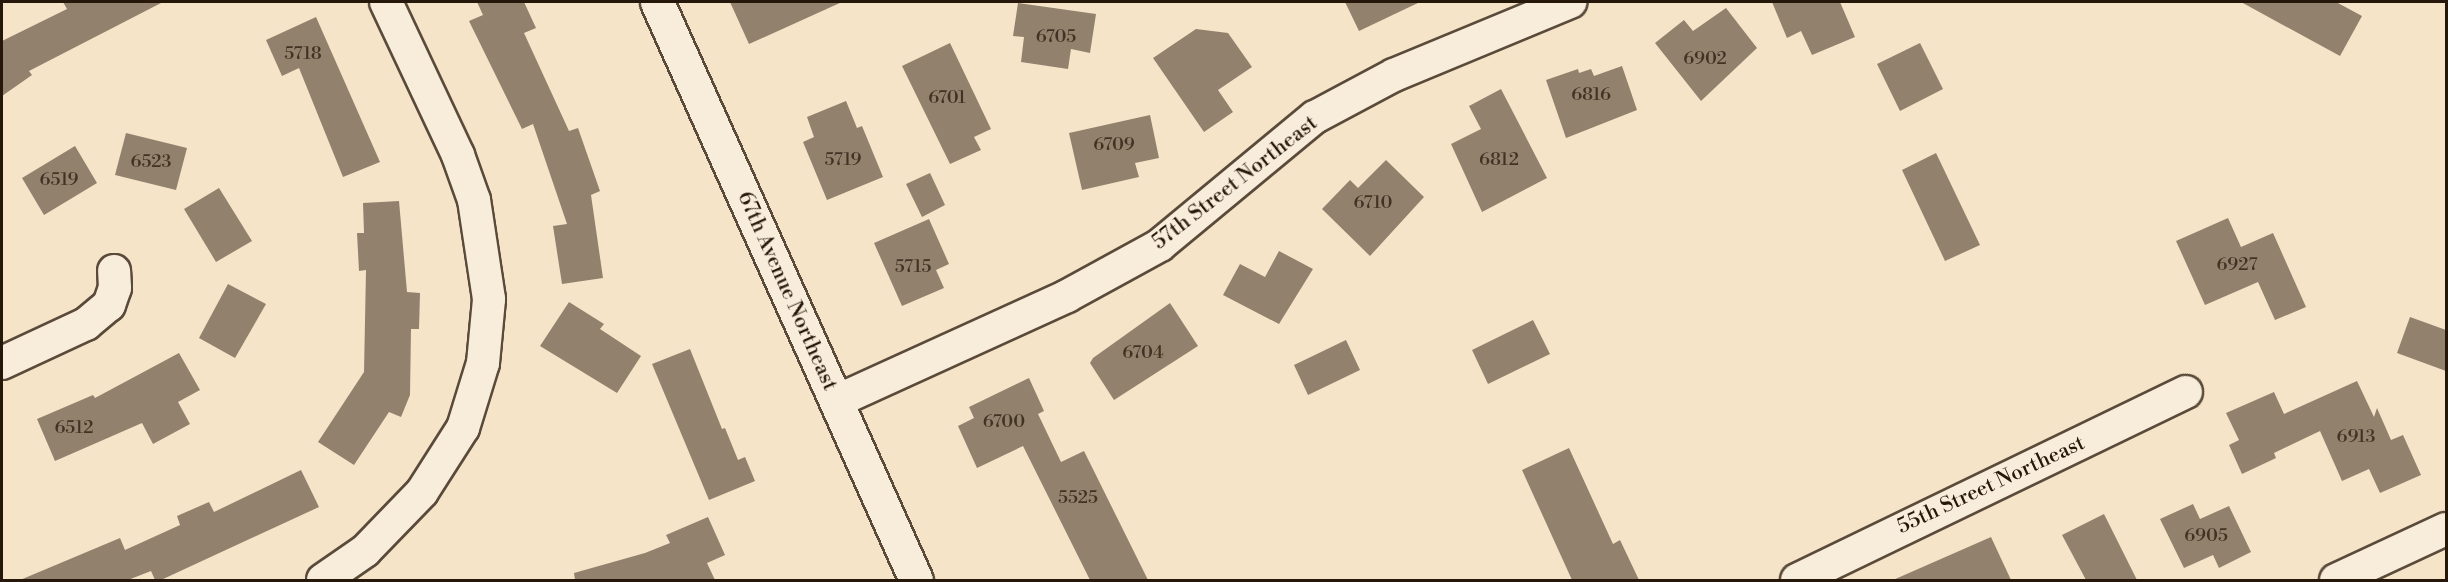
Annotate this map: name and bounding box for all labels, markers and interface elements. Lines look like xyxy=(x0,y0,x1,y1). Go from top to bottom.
house number: 6705 xyxy=(1036,26,1076,48)
house number: 5718 xyxy=(284,43,322,65)
house number: 6902 xyxy=(1683,48,1727,70)
house number: 6816 xyxy=(1571,84,1611,106)
house number: 6701 xyxy=(928,87,966,109)
street label: 57th Street Northeast xyxy=(1148,111,1322,255)
house number: 6709 xyxy=(1093,134,1135,156)
house number: 5719 xyxy=(824,149,862,171)
house number: 6812 xyxy=(1479,149,1519,171)
house number: 6523 xyxy=(130,151,172,173)
house number: 6519 xyxy=(40,169,78,191)
street label: 67th Avenue Northeast xyxy=(732,188,842,394)
house number: 6710 xyxy=(1354,192,1392,214)
house number: 6927 xyxy=(2216,254,2258,276)
house number: 5715 xyxy=(895,256,931,278)
house number: 6704 xyxy=(1122,342,1164,364)
house number: 6700 xyxy=(983,411,1025,433)
house number: 6512 xyxy=(54,417,94,439)
house number: 6913 xyxy=(2337,426,2375,448)
street label: 55th Street Northeast xyxy=(1893,430,2089,540)
house number: 5525 xyxy=(1058,487,1098,509)
house number: 6905 xyxy=(2184,525,2228,547)

